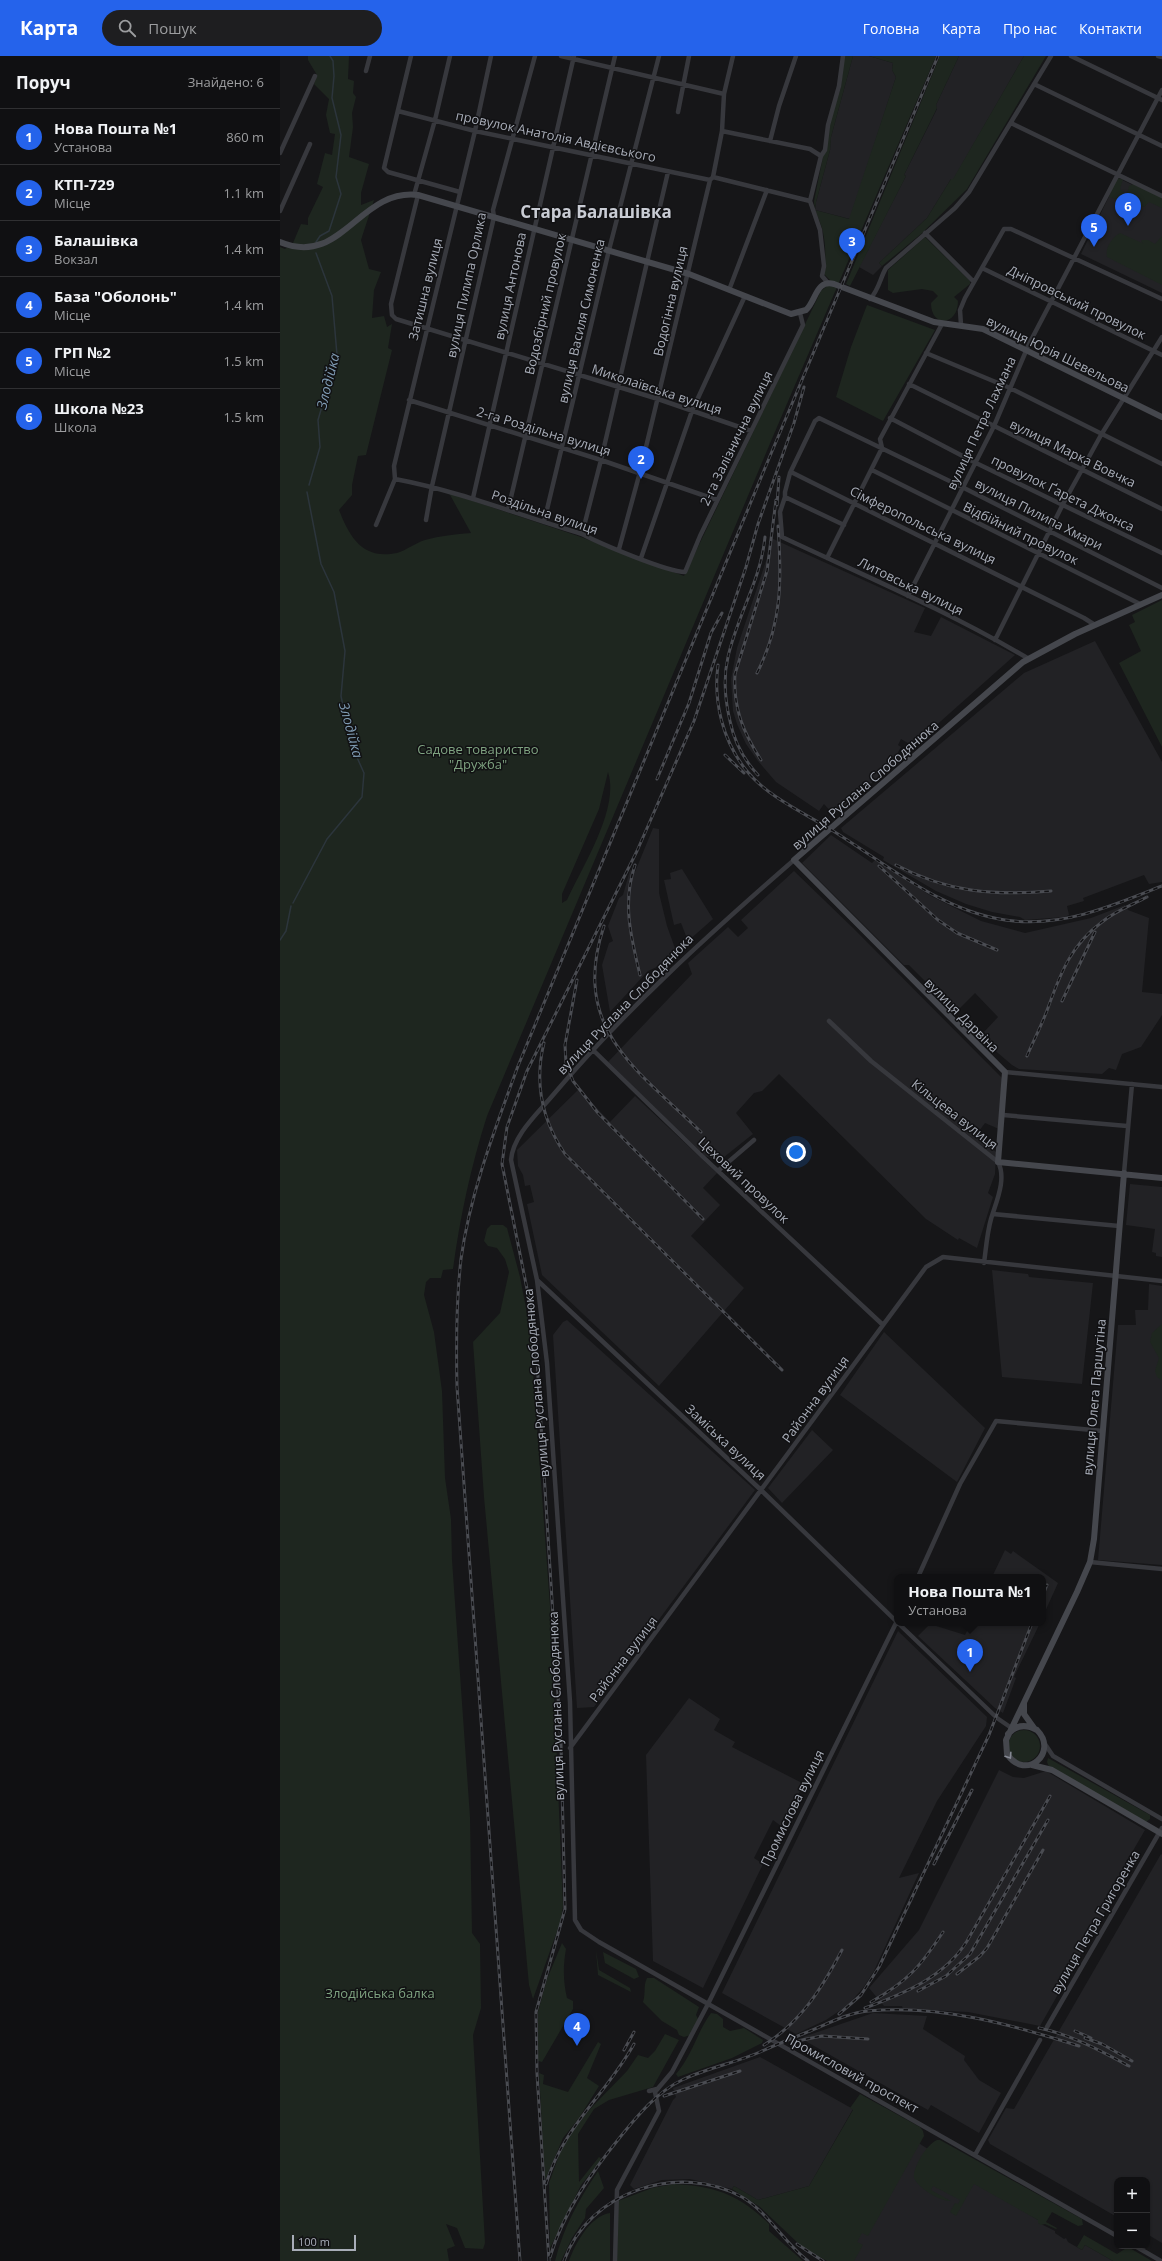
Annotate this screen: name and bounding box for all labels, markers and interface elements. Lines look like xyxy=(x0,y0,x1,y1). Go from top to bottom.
search box xyxy=(102,10,382,46)
text: Карта xyxy=(20,15,78,41)
icon: search xyxy=(116,17,138,39)
text: Пошук xyxy=(148,18,197,38)
text: Головна xyxy=(863,19,920,38)
text: Карта xyxy=(942,19,981,38)
text: Про нас xyxy=(1003,19,1057,38)
text: Контакти xyxy=(1079,19,1142,38)
text: Поруч xyxy=(16,71,71,94)
text: Знайдено: 6 xyxy=(188,73,264,91)
street label: провулок Анатолія Авдієвського xyxy=(454,106,658,166)
text: Нова Пошта №1 xyxy=(54,118,177,138)
text: 1 xyxy=(25,128,33,146)
text: 860 m xyxy=(226,128,264,146)
text: Установа xyxy=(54,138,112,156)
text: КТП-729 xyxy=(54,174,115,194)
text: 2 xyxy=(25,184,33,202)
text: 1.1 km xyxy=(223,184,264,202)
pin: 6 xyxy=(1115,193,1141,226)
text: Місце xyxy=(54,194,91,212)
district label: Стара Балашівка xyxy=(520,200,672,223)
street label: вулиця Пилипа Орлика xyxy=(442,211,490,359)
pin: 5 xyxy=(1081,214,1107,247)
pin: 3 xyxy=(839,228,865,261)
text: Балашівка xyxy=(54,230,138,250)
street label: вулиця Антонова xyxy=(490,231,530,341)
street label: Водозбірний провулок xyxy=(520,231,570,377)
street label: Затишна вулиця xyxy=(404,236,446,342)
street label: вулиця Василя Симоненка xyxy=(553,237,609,405)
text: 3 xyxy=(25,240,33,258)
text: 1.4 km xyxy=(223,240,264,258)
street label: Водогінна вулиця xyxy=(649,244,691,358)
text: Вокзал xyxy=(54,250,98,268)
street label: Дніпровський провулок xyxy=(1005,261,1150,344)
text: База "Оболонь" xyxy=(54,286,177,306)
text: 4 xyxy=(25,296,33,314)
text: 1.4 km xyxy=(223,296,264,314)
text: Місце xyxy=(54,306,91,324)
street label: вулиця Юрія Шевельова xyxy=(984,312,1132,396)
text: ГРП №2 xyxy=(54,342,111,362)
water label: Злодійка xyxy=(311,351,344,412)
text: 5 xyxy=(25,352,33,370)
text: 1.5 km xyxy=(223,352,264,370)
street label: вулиця Петра Лахмана xyxy=(942,353,1020,493)
street label: Миколаївська вулиця xyxy=(589,359,725,419)
text: Місце xyxy=(54,362,91,380)
street label: 2-га Залізнична вулиця xyxy=(696,368,776,508)
text: Школа №23 xyxy=(54,398,144,418)
street label: 2-га Роздільна вулиця xyxy=(475,402,613,460)
text: 6 xyxy=(25,408,33,426)
text: 1.5 km xyxy=(223,408,264,426)
street label: вулиця Марка Вовчка xyxy=(1007,415,1139,491)
text: Школа xyxy=(54,418,97,436)
pin: 2 xyxy=(628,446,654,479)
street label: провулок Ґарета Джонса xyxy=(988,450,1138,536)
street label: вулиця Пилипа Хмари xyxy=(972,474,1106,554)
street label: Сімферопольська вулиця xyxy=(847,482,999,568)
street label: Роздільна вулиця xyxy=(489,485,601,539)
street label: Відбійний провулок xyxy=(960,497,1082,569)
street label: Литовська вулиця xyxy=(855,553,967,619)
water label: Злодійка xyxy=(335,699,368,760)
street label: вулиця Руслана Слободянюка xyxy=(788,716,942,854)
park label: Садове товариство "Дружба" xyxy=(417,740,539,773)
street label: вулиця Руслана Слободянюка xyxy=(553,930,697,1078)
street label: вулиця Дарвіна xyxy=(921,974,1003,1056)
street label: Кільцева вулиця xyxy=(908,1075,1002,1153)
street label: Цеховий провулок xyxy=(694,1133,794,1227)
your location xyxy=(786,1142,806,1162)
street label: вулиця Руслана Слободянюка xyxy=(519,1288,553,1478)
street label: вулиця Олега Паршутіна xyxy=(1078,1318,1110,1476)
street label: Районна вулиця xyxy=(777,1352,853,1446)
street label: Заміська вулиця xyxy=(682,1400,770,1484)
popup xyxy=(894,1574,1046,1626)
text: Нова Пошта №1 xyxy=(908,1581,1032,1601)
text: Установа xyxy=(908,1601,967,1619)
street label: вулиця Руслана Слободянюка xyxy=(544,1611,568,1801)
street label: Районна вулиця xyxy=(585,1612,661,1706)
pin: 1 xyxy=(957,1639,983,1672)
street label: Промислова вулиця xyxy=(756,1747,828,1869)
one-way arrow xyxy=(1005,1752,1012,1759)
street label: вулиця Петра Григоренка xyxy=(1046,1847,1144,1997)
park label: Злодійська балка xyxy=(325,1984,435,2002)
pin: 4 xyxy=(564,2013,590,2046)
street label: Промисловий проспект xyxy=(782,2029,922,2117)
map controls xyxy=(1114,2177,1150,2249)
button: + xyxy=(1114,2177,1150,2213)
button: − xyxy=(1114,2213,1150,2249)
scale bar xyxy=(292,2233,356,2252)
text: 100 m xyxy=(298,2234,330,2249)

